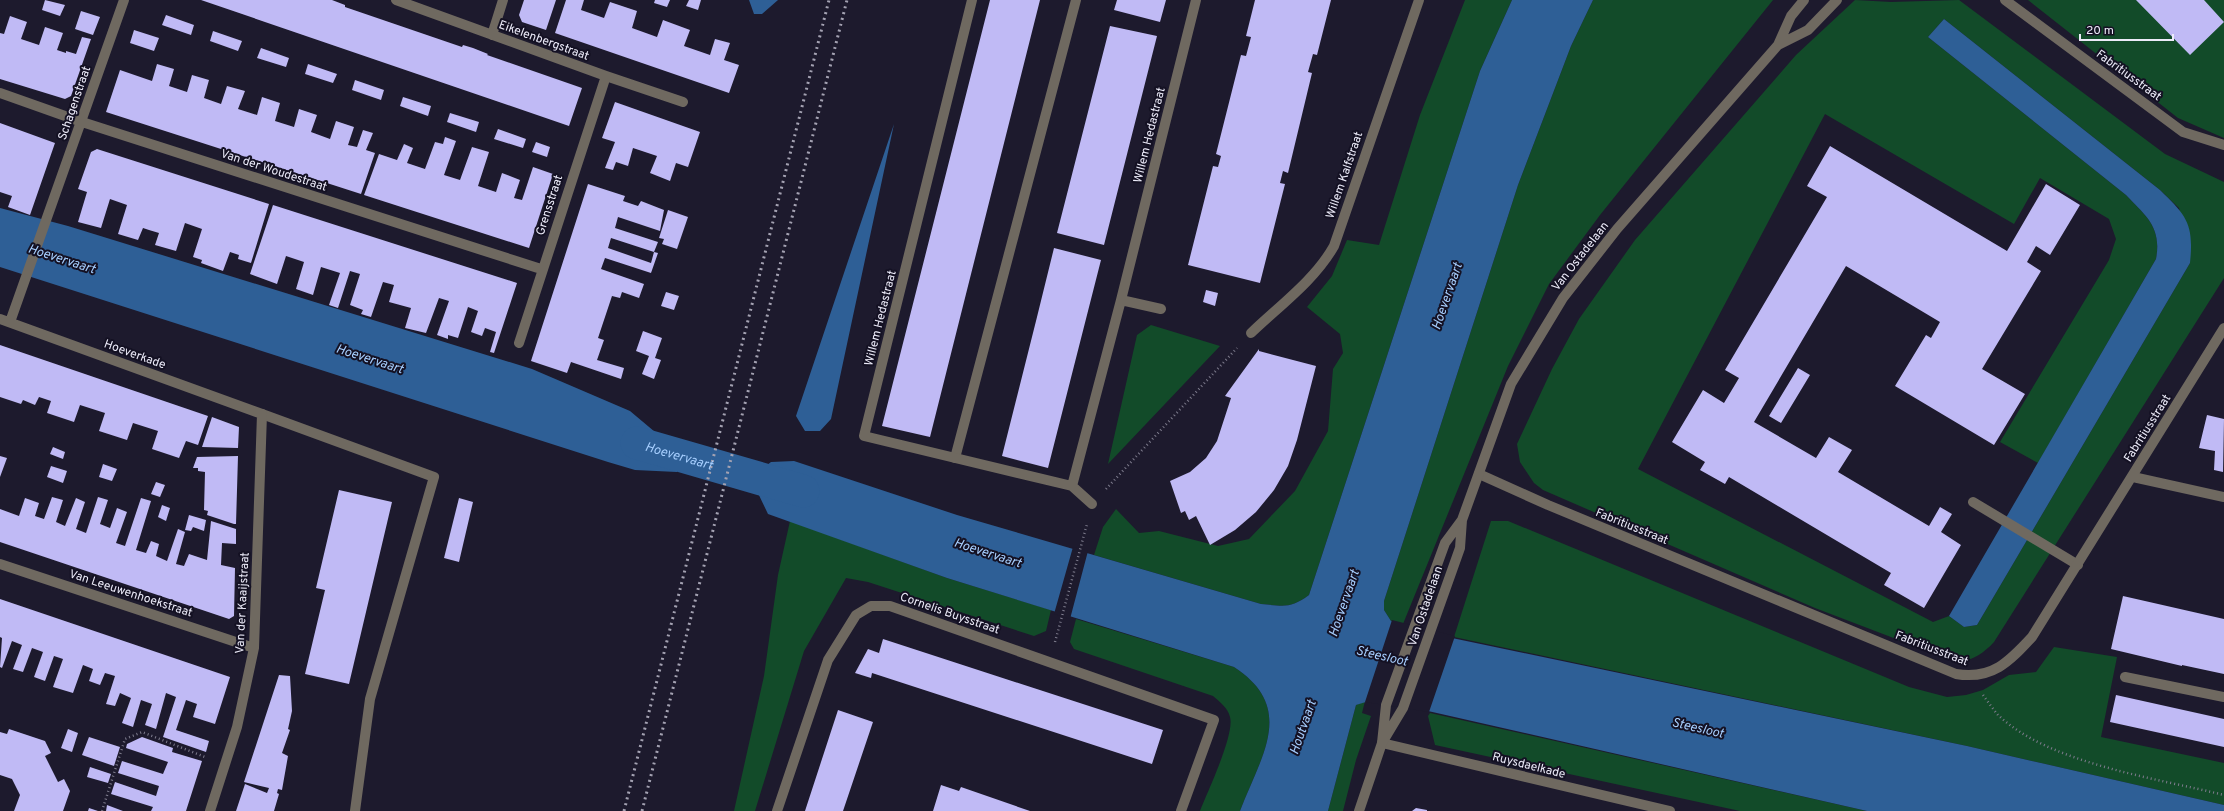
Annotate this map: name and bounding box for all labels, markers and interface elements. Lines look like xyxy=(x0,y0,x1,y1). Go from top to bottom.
scale bar xyxy=(2080,16,2173,42)
street label: Eikelenbergstraat xyxy=(496,17,591,65)
text: 20 m xyxy=(2086,23,2114,39)
street label: Fabritiusstraat xyxy=(2092,47,2164,105)
street label: Schagenstraat xyxy=(55,64,95,142)
street label: Willem Hedastraat xyxy=(1130,86,1170,185)
street label: Willem Kalfstraat xyxy=(1323,130,1367,221)
street label: Van der Woudestraat xyxy=(218,146,329,196)
street label: Grensstraat xyxy=(533,173,567,238)
street label: Van Ostadelaan xyxy=(1549,219,1613,295)
water label: Hoevervaart xyxy=(26,242,98,279)
water label: Hoevervaart xyxy=(1429,260,1467,332)
street label: Willem Hedastraat xyxy=(861,269,901,368)
street label: Hoeverkade xyxy=(102,336,168,373)
water label: Hoevervaart xyxy=(334,342,406,379)
street label: Fabritiusstraat xyxy=(2121,392,2175,466)
water label: Hoevervaart xyxy=(643,440,716,475)
street label: Fabritiusstraat xyxy=(1593,505,1670,549)
water label: Hoevervaart xyxy=(952,536,1024,573)
street label: Van der Kaaijstraat xyxy=(232,552,254,654)
street label: Van Ostadelaan xyxy=(1405,564,1447,649)
street label: Van Leeuwenhoekstraat xyxy=(67,566,194,621)
water label: Hoevervaart xyxy=(1326,567,1364,639)
street label: Cornelis Buysstraat xyxy=(898,589,1002,639)
street label: Fabritiusstraat xyxy=(1893,628,1971,670)
water label: Steesloot xyxy=(1354,643,1410,671)
water label: Houtvaart xyxy=(1287,697,1321,757)
water label: Steesloot xyxy=(1670,715,1726,743)
street label: Ruysdaelkade xyxy=(1490,749,1567,783)

